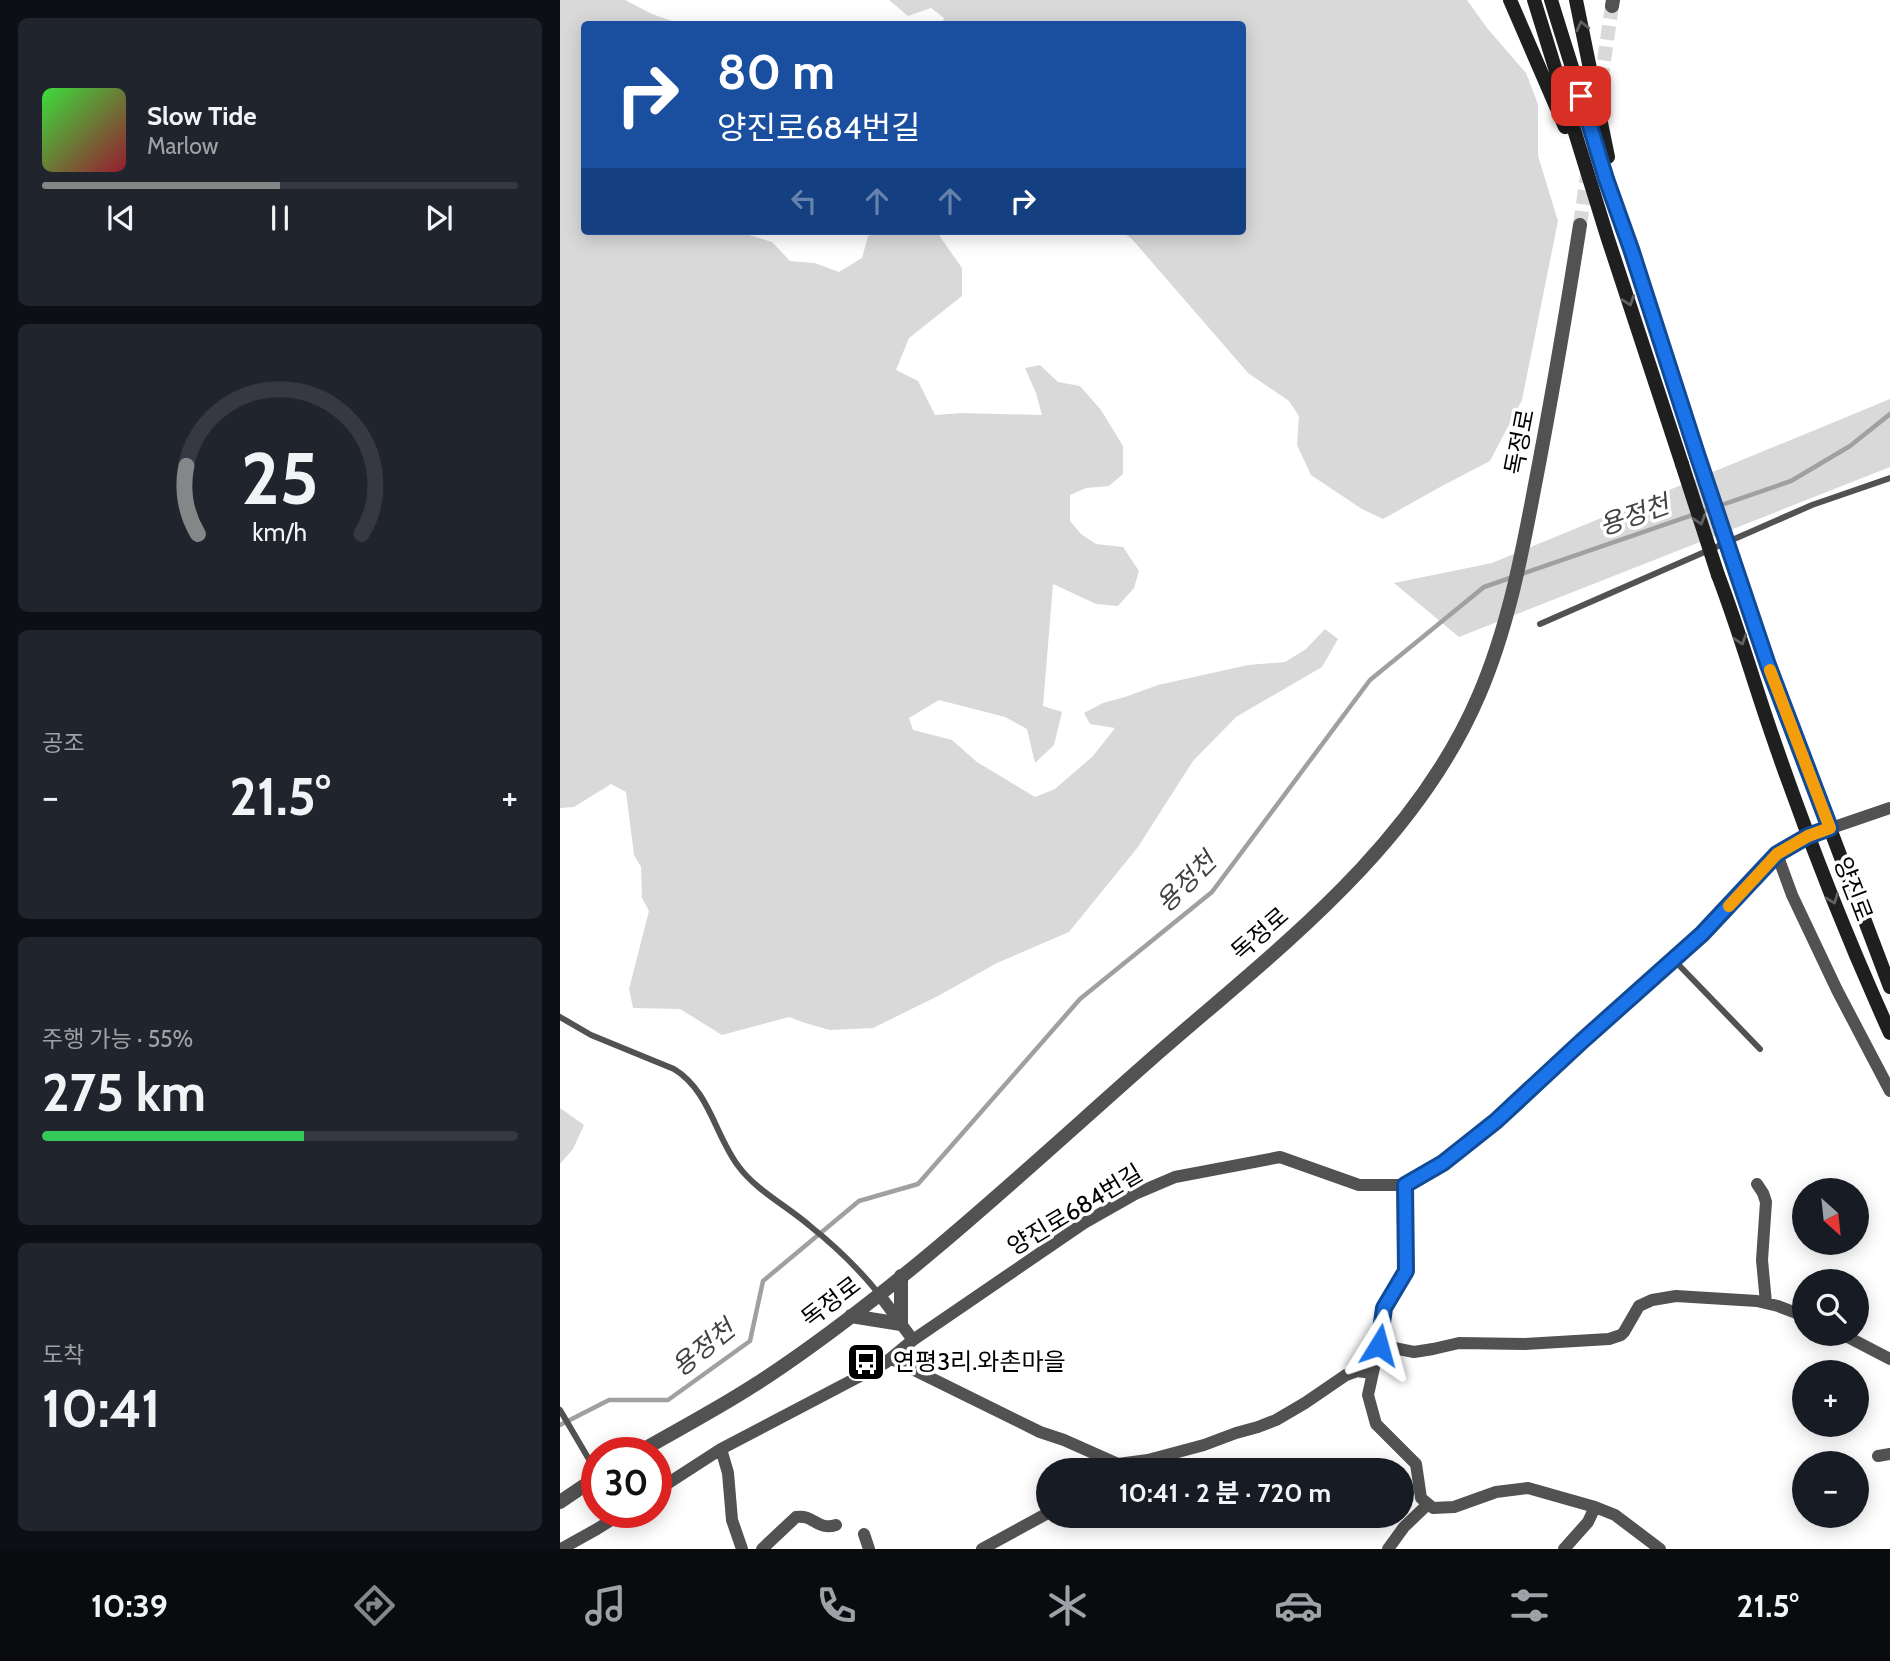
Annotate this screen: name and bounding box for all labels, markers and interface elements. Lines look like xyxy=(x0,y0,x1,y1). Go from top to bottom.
one-way arrow xyxy=(1575,20,1590,32)
text: 80 m xyxy=(717,42,835,101)
icon: right xyxy=(602,49,693,140)
pin xyxy=(1551,66,1611,126)
icon: arrive xyxy=(1562,77,1600,115)
text: Slow Tide xyxy=(147,100,257,132)
text: 양진로684번길 xyxy=(717,108,920,147)
text: Marlow xyxy=(147,132,218,160)
icon: left xyxy=(785,182,823,220)
icon: ahead xyxy=(858,182,896,220)
icon: ahead xyxy=(931,182,969,220)
icon: right xyxy=(1004,182,1042,220)
icon: previous xyxy=(102,199,140,237)
icon: pause xyxy=(261,199,299,237)
icon: next xyxy=(420,199,458,237)
one-way arrow xyxy=(1621,294,1635,307)
street label: 독정로 xyxy=(1499,407,1540,477)
text: 25 xyxy=(241,435,319,523)
water label: 용정천 xyxy=(1595,487,1676,542)
one-way arrow xyxy=(1692,513,1707,525)
text: km/h xyxy=(253,517,307,547)
one-way arrow xyxy=(1733,633,1748,645)
text: 공조 xyxy=(42,729,84,757)
text: 21.5° xyxy=(229,765,331,828)
text: − xyxy=(42,773,59,820)
text: + xyxy=(501,773,518,820)
water label: 용정천 xyxy=(1149,843,1225,919)
street label: 양진로 xyxy=(1828,853,1879,925)
one-way arrow xyxy=(1824,893,1838,905)
street label: 독정로 xyxy=(1225,901,1294,966)
text: 주행 가능 · 55% xyxy=(42,1025,193,1053)
text: 275 km xyxy=(42,1061,206,1124)
street label: 양진로684번길 xyxy=(1002,1158,1148,1261)
north arrow xyxy=(1792,1178,1869,1255)
map controls xyxy=(1792,1178,1869,1528)
button: search xyxy=(1792,1269,1869,1346)
street label: 독정로 xyxy=(796,1270,866,1333)
position arrow xyxy=(1342,1308,1416,1382)
water label: 용정천 xyxy=(665,1311,743,1383)
text: 도착 xyxy=(42,1341,84,1369)
bus stop icon: 연평3리.와촌마을 xyxy=(845,1341,887,1383)
place label: 연평3리.와촌마을 xyxy=(893,1347,1066,1376)
button: + xyxy=(1792,1360,1869,1437)
text: 10:41 xyxy=(42,1377,161,1440)
speed limit sign: 30 xyxy=(581,1437,672,1528)
button: − xyxy=(1792,1451,1869,1528)
text: 10:41 · 2 분 · 720 m xyxy=(1119,1477,1331,1509)
icon: directions xyxy=(350,1581,399,1630)
icon: music xyxy=(581,1581,630,1630)
icon: phone xyxy=(812,1581,861,1630)
icon: climate xyxy=(1043,1581,1092,1630)
icon: car xyxy=(1274,1581,1323,1630)
icon: filters xyxy=(1505,1581,1554,1630)
text: 10:39 xyxy=(91,1586,168,1625)
text: 21.5° xyxy=(1737,1586,1799,1625)

